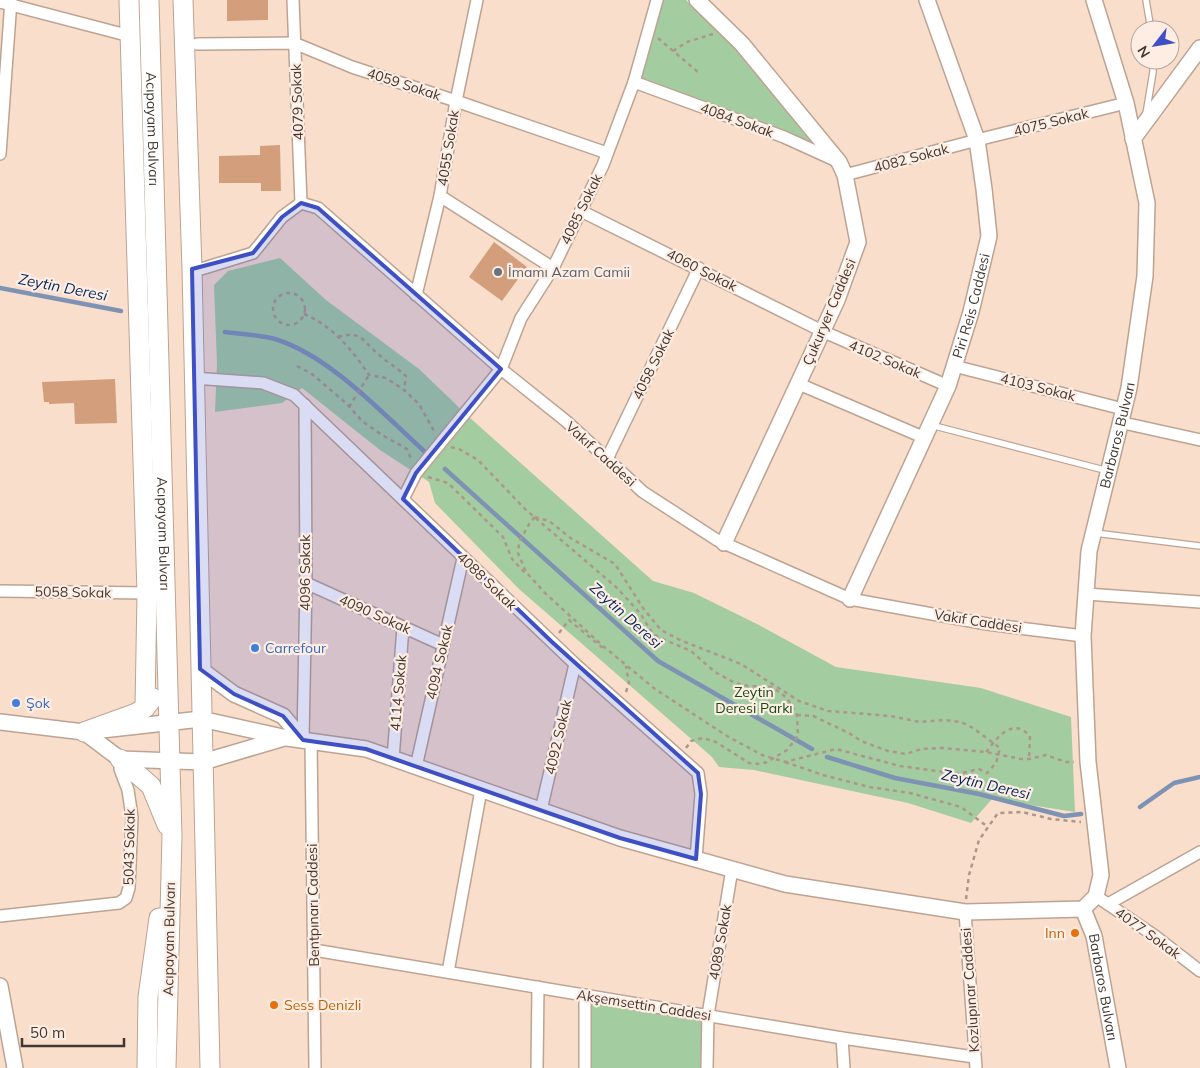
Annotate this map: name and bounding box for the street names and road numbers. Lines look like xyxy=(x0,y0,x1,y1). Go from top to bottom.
street label: 4079 Sokak xyxy=(287,63,307,141)
street label: 4059 Sokak xyxy=(365,64,444,105)
street label: Acıpayam Bulvarı xyxy=(142,72,163,186)
street label: 4084 Sokak xyxy=(698,98,777,142)
street label: 4075 Sokak xyxy=(1012,104,1091,140)
street label: 4055 Sokak xyxy=(433,108,463,187)
street label: 4082 Sokak xyxy=(872,139,951,177)
street label: 4085 Sokak xyxy=(556,170,606,247)
street label: 4060 Sokak xyxy=(664,245,741,296)
street label: Piri Reis Caddesi xyxy=(948,251,994,361)
street label: Çukuryer Caddesi xyxy=(798,256,860,368)
street label: 4058 Sokak xyxy=(628,325,678,402)
street label: 4102 Sokak xyxy=(846,336,925,383)
street label: 4103 Sokak xyxy=(999,369,1078,405)
street label: Barbaros Bulvarı xyxy=(1096,381,1139,490)
street label: Vakıf Caddesi xyxy=(562,418,640,490)
street label: Acıpayam Bulvarı xyxy=(153,477,174,591)
street label: 4096 Sokak xyxy=(296,534,314,611)
street label: 4088 Sokak xyxy=(453,548,521,615)
street label: 5058 Sokak xyxy=(34,582,112,602)
street label: 4090 Sokak xyxy=(336,590,414,638)
street label: Vakıf Caddesi xyxy=(933,605,1023,637)
street label: 4094 Sokak xyxy=(422,622,457,701)
street label: 4114 Sokak xyxy=(386,653,410,732)
street label: 4092 Sokak xyxy=(541,697,576,776)
street label: 5043 Sokak xyxy=(119,808,139,886)
street label: Bentpınarı Caddesi xyxy=(303,843,323,967)
street label: Acıpayam Bulvarı xyxy=(159,882,179,996)
street label: 4089 Sokak xyxy=(704,902,736,981)
street label: 4077 Sokak xyxy=(1112,903,1185,963)
street label: Kozlupınar Caddesi xyxy=(957,927,983,1053)
street label: Barbaros Bulvarı xyxy=(1085,932,1122,1042)
street label: Akşemsettin Caddesi xyxy=(575,985,713,1025)

